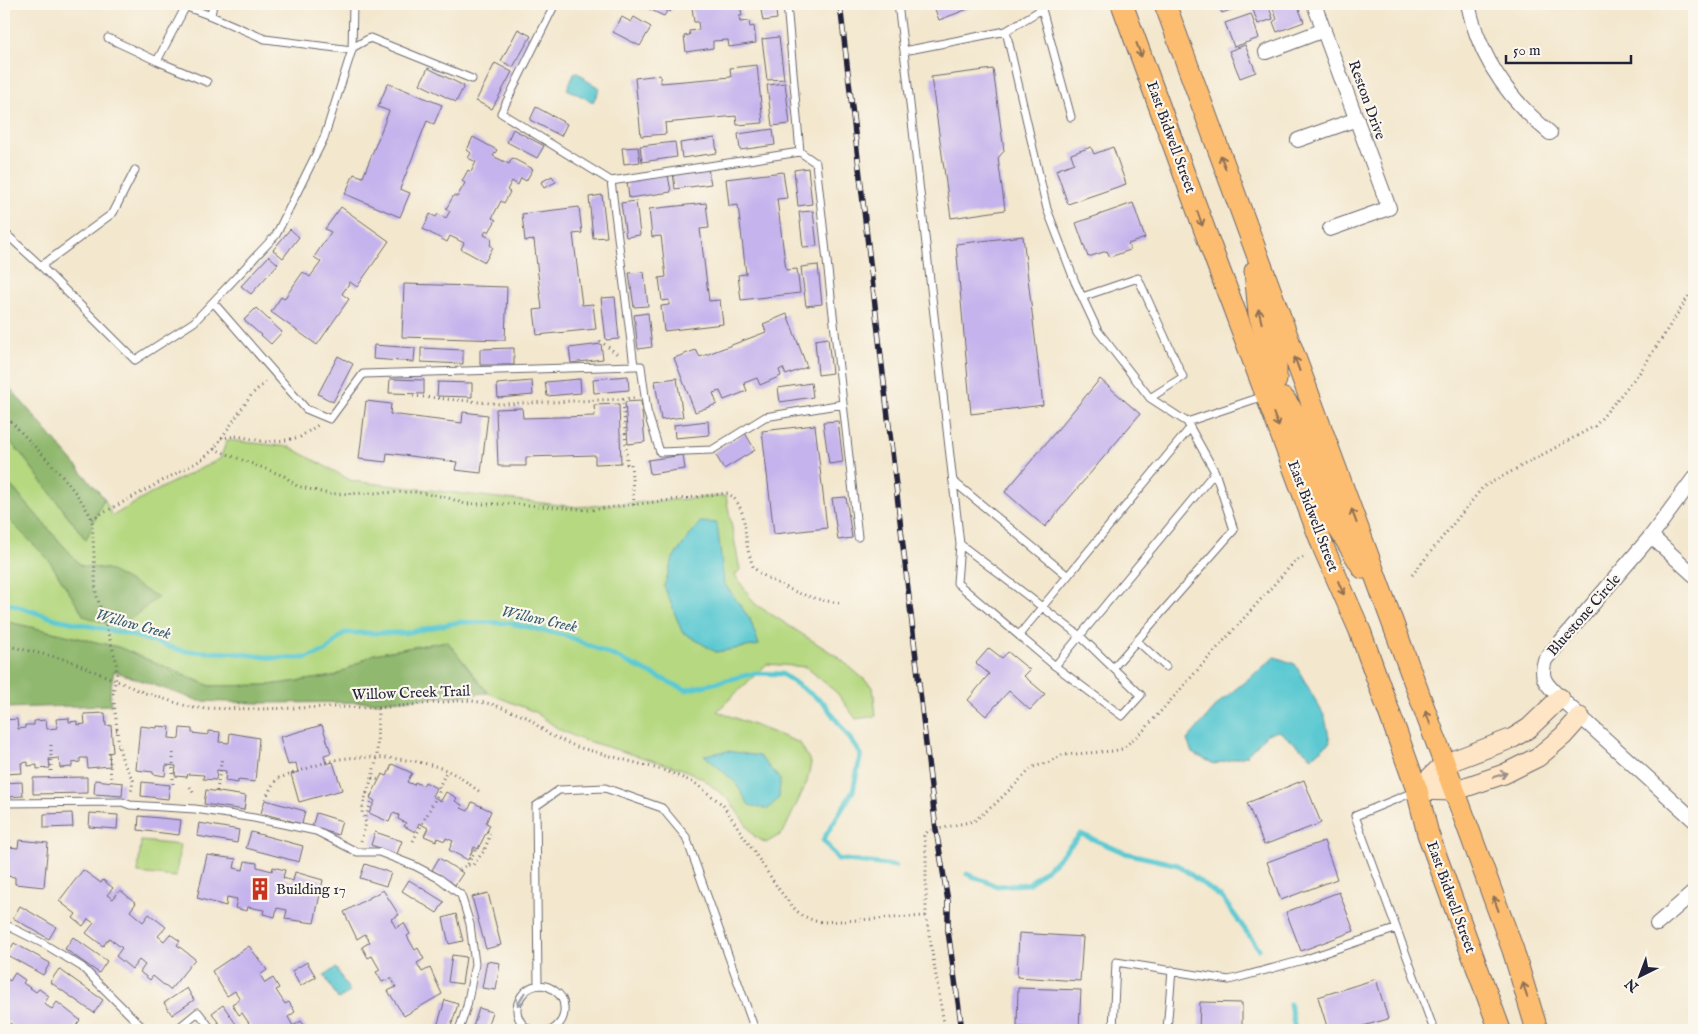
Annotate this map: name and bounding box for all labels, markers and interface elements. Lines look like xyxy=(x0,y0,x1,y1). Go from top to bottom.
scale bar xyxy=(1506,32,1630,64)
one-way arrow xyxy=(1135,41,1144,57)
text: 50 m xyxy=(1513,41,1541,60)
street label: Reston Drive xyxy=(1344,58,1390,142)
street label: East Bidwell Street xyxy=(1142,78,1200,196)
one-way arrow xyxy=(1218,155,1227,170)
one-way arrow xyxy=(1196,211,1205,226)
one-way arrow xyxy=(1255,308,1264,324)
one-way arrow xyxy=(1292,357,1301,372)
one-way arrow xyxy=(1272,412,1282,427)
street label: East Bidwell Street xyxy=(1283,458,1343,574)
one-way arrow xyxy=(1349,509,1358,524)
street label: Bluestone Circle xyxy=(1543,570,1625,660)
one-way arrow xyxy=(1336,580,1346,595)
water label: Willow Creek xyxy=(499,602,579,638)
water label: Willow Creek xyxy=(93,605,173,645)
street label: Willow Creek Trail xyxy=(351,681,471,705)
one-way arrow xyxy=(1423,711,1432,726)
one-way arrow xyxy=(1492,769,1508,779)
street label: East Bidwell Street xyxy=(1422,838,1480,956)
building icon: Building 17 xyxy=(247,876,273,902)
place label: Building 17 xyxy=(276,880,346,899)
one-way arrow xyxy=(1491,897,1500,912)
north arrow xyxy=(1616,952,1666,1002)
text: N xyxy=(1621,974,1643,996)
one-way arrow xyxy=(1520,982,1530,998)
one-way arrow xyxy=(516,991,525,1006)

